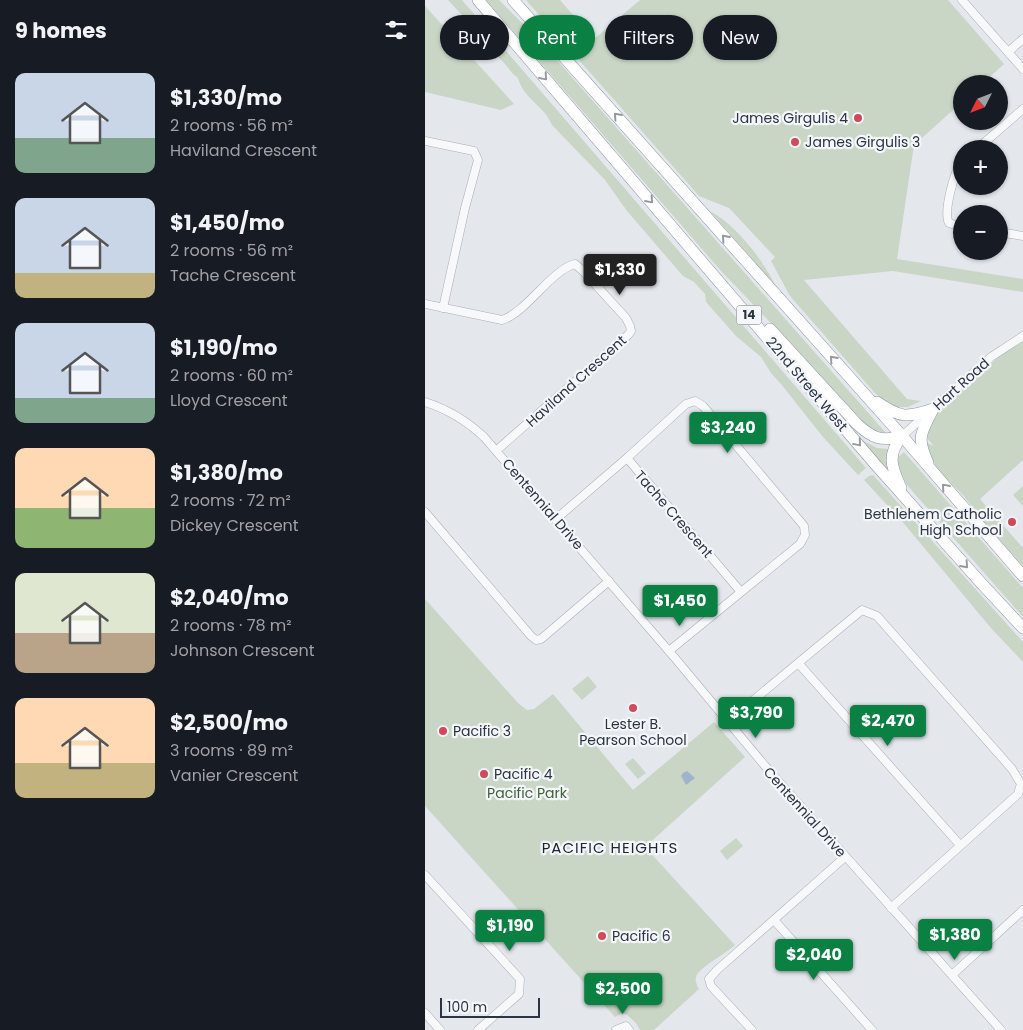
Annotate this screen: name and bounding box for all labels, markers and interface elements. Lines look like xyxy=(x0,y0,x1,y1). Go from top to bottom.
chip: Buy xyxy=(440,15,509,60)
chip: Rent xyxy=(519,15,595,60)
chip: Filters xyxy=(605,15,693,60)
chip: New xyxy=(703,15,777,60)
text: 9 homes xyxy=(15,16,107,45)
icon: filters xyxy=(382,16,410,44)
one-way arrow xyxy=(538,71,547,80)
north arrow xyxy=(953,75,1007,130)
map controls xyxy=(953,75,1008,260)
text: $1,330/mo xyxy=(170,83,282,112)
icon: home xyxy=(55,93,115,153)
place label: James Girgulis 4 xyxy=(732,108,848,128)
marker: James Girgulis 4 xyxy=(852,112,864,124)
one-way arrow xyxy=(613,113,622,122)
text: 2 rooms · 56 m² xyxy=(170,114,293,137)
place label: James Girgulis 3 xyxy=(805,132,920,152)
marker: James Girgulis 3 xyxy=(789,136,801,148)
text: Haviland Crescent xyxy=(170,139,317,162)
button: + xyxy=(953,140,1008,195)
one-way arrow xyxy=(644,194,653,203)
button: − xyxy=(953,205,1008,260)
text: $1,450/mo xyxy=(170,208,284,237)
icon: home xyxy=(55,218,115,278)
one-way arrow xyxy=(721,234,730,243)
text: 2 rooms · 56 m² xyxy=(170,239,293,262)
pin: $1,330 xyxy=(579,254,661,296)
text: $1,330 xyxy=(595,258,645,281)
text: Tache Crescent xyxy=(170,264,296,287)
road number: 14 xyxy=(737,306,761,324)
street label: Haviland Crescent xyxy=(521,330,631,432)
street label: 22nd Street West xyxy=(761,332,853,436)
text: $1,190/mo xyxy=(170,333,277,362)
icon: home xyxy=(55,343,115,403)
street label: Hart Road xyxy=(928,353,994,415)
one-way arrow xyxy=(830,356,839,365)
text: 2 rooms · 60 m² xyxy=(170,364,293,387)
text: Lloyd Crescent xyxy=(170,389,287,412)
pin: $3,240 xyxy=(687,412,769,454)
text: $3,240 xyxy=(700,416,756,439)
one-way arrow xyxy=(852,438,861,447)
street label: Centennial Drive xyxy=(498,454,589,554)
text: $1,380/mo xyxy=(170,458,283,487)
street label: Tache Crescent xyxy=(630,466,718,562)
icon: home xyxy=(55,468,115,528)
one-way arrow xyxy=(942,484,951,493)
text: 2 rooms · 72 m² xyxy=(170,489,291,512)
place label: Bethlehem Catholic High School xyxy=(864,504,1002,540)
text: Dickey Crescent xyxy=(170,514,299,537)
marker: Bethlehem Catholic High School xyxy=(1006,516,1018,528)
one-way arrow xyxy=(959,560,968,569)
text: $2,040/mo xyxy=(170,583,289,612)
pin: $1,450 xyxy=(639,584,721,627)
text: $1,450 xyxy=(654,589,706,612)
icon: home xyxy=(55,593,115,653)
text: 2 rooms · 78 m² xyxy=(170,614,292,637)
text: Johnson Crescent xyxy=(170,639,315,662)
pin: $3,790 xyxy=(715,696,797,739)
text: $3,790 xyxy=(729,701,783,724)
marker: Lester B. Pearson School xyxy=(627,702,639,714)
pin: $2,470 xyxy=(847,704,929,747)
text: $2,500/mo xyxy=(170,708,288,737)
text: $2,470 xyxy=(861,709,915,732)
place label: Lester B. Pearson School xyxy=(579,714,687,750)
icon: home xyxy=(55,718,115,778)
place label: Pacific 3 xyxy=(453,721,511,741)
marker: Pacific 3 xyxy=(437,725,449,737)
text: 3 rooms · 89 m² xyxy=(170,739,293,762)
street label: Centennial Drive xyxy=(759,762,851,862)
text: Vanier Crescent xyxy=(170,764,298,787)
place label: Pacific 4 xyxy=(494,764,553,784)
marker: Pacific 4 xyxy=(478,768,490,780)
park label: Pacific Park xyxy=(487,783,568,803)
district label: PACIFIC HEIGHTS xyxy=(542,837,678,858)
pin: $1,190 xyxy=(469,910,551,952)
text: $1,190 xyxy=(486,914,534,937)
pin: $1,380 xyxy=(914,918,996,961)
text: $1,380 xyxy=(929,923,981,946)
place label: Pacific 6 xyxy=(612,926,671,946)
marker: Pacific 6 xyxy=(596,930,608,942)
pin: $2,040 xyxy=(773,938,855,981)
text: $2,040 xyxy=(786,943,842,966)
pin: $2,500 xyxy=(582,972,664,1015)
text: $2,500 xyxy=(595,977,651,1000)
scale bar xyxy=(440,995,540,1018)
text: 100 m xyxy=(447,997,487,1017)

